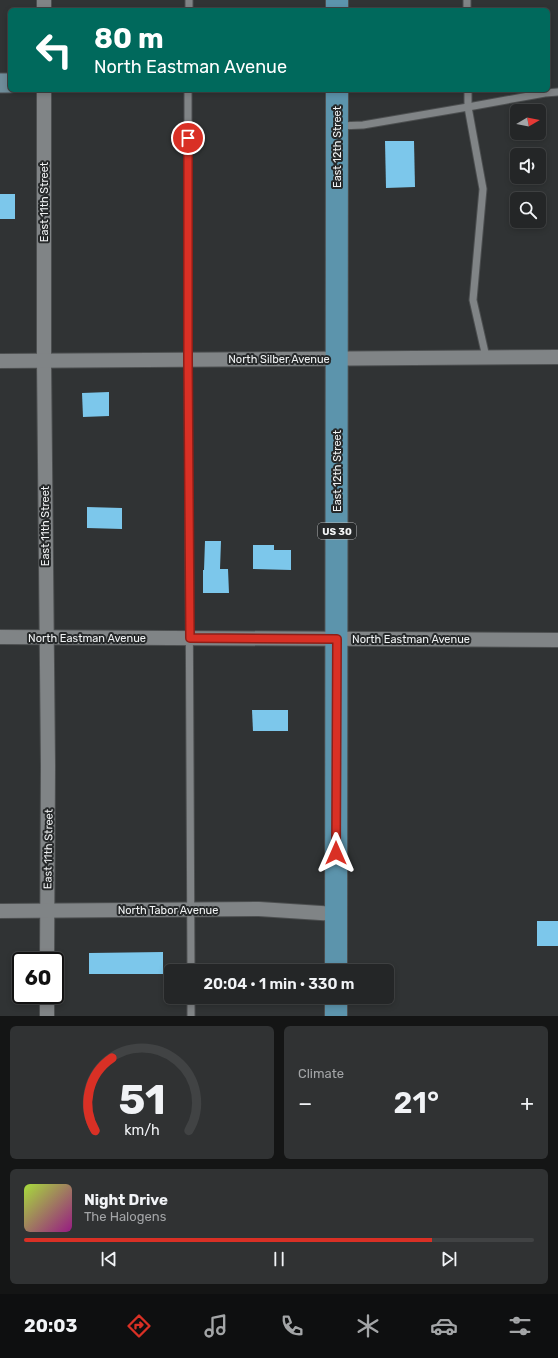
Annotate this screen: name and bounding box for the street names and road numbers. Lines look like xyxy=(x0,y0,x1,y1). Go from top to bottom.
street label: East 12th Street xyxy=(331,105,344,188)
street label: East 11th Street xyxy=(38,161,51,242)
street label: North Silber Avenue xyxy=(228,353,330,366)
street label: East 12th Street xyxy=(331,429,344,512)
street label: East 11th Street xyxy=(39,485,52,566)
road number: US 30 xyxy=(318,523,356,539)
street label: North Eastman Avenue xyxy=(28,632,146,645)
street label: North Eastman Avenue xyxy=(352,633,470,646)
street label: East 11th Street xyxy=(41,808,56,889)
street label: North Tabor Avenue xyxy=(118,904,218,917)

